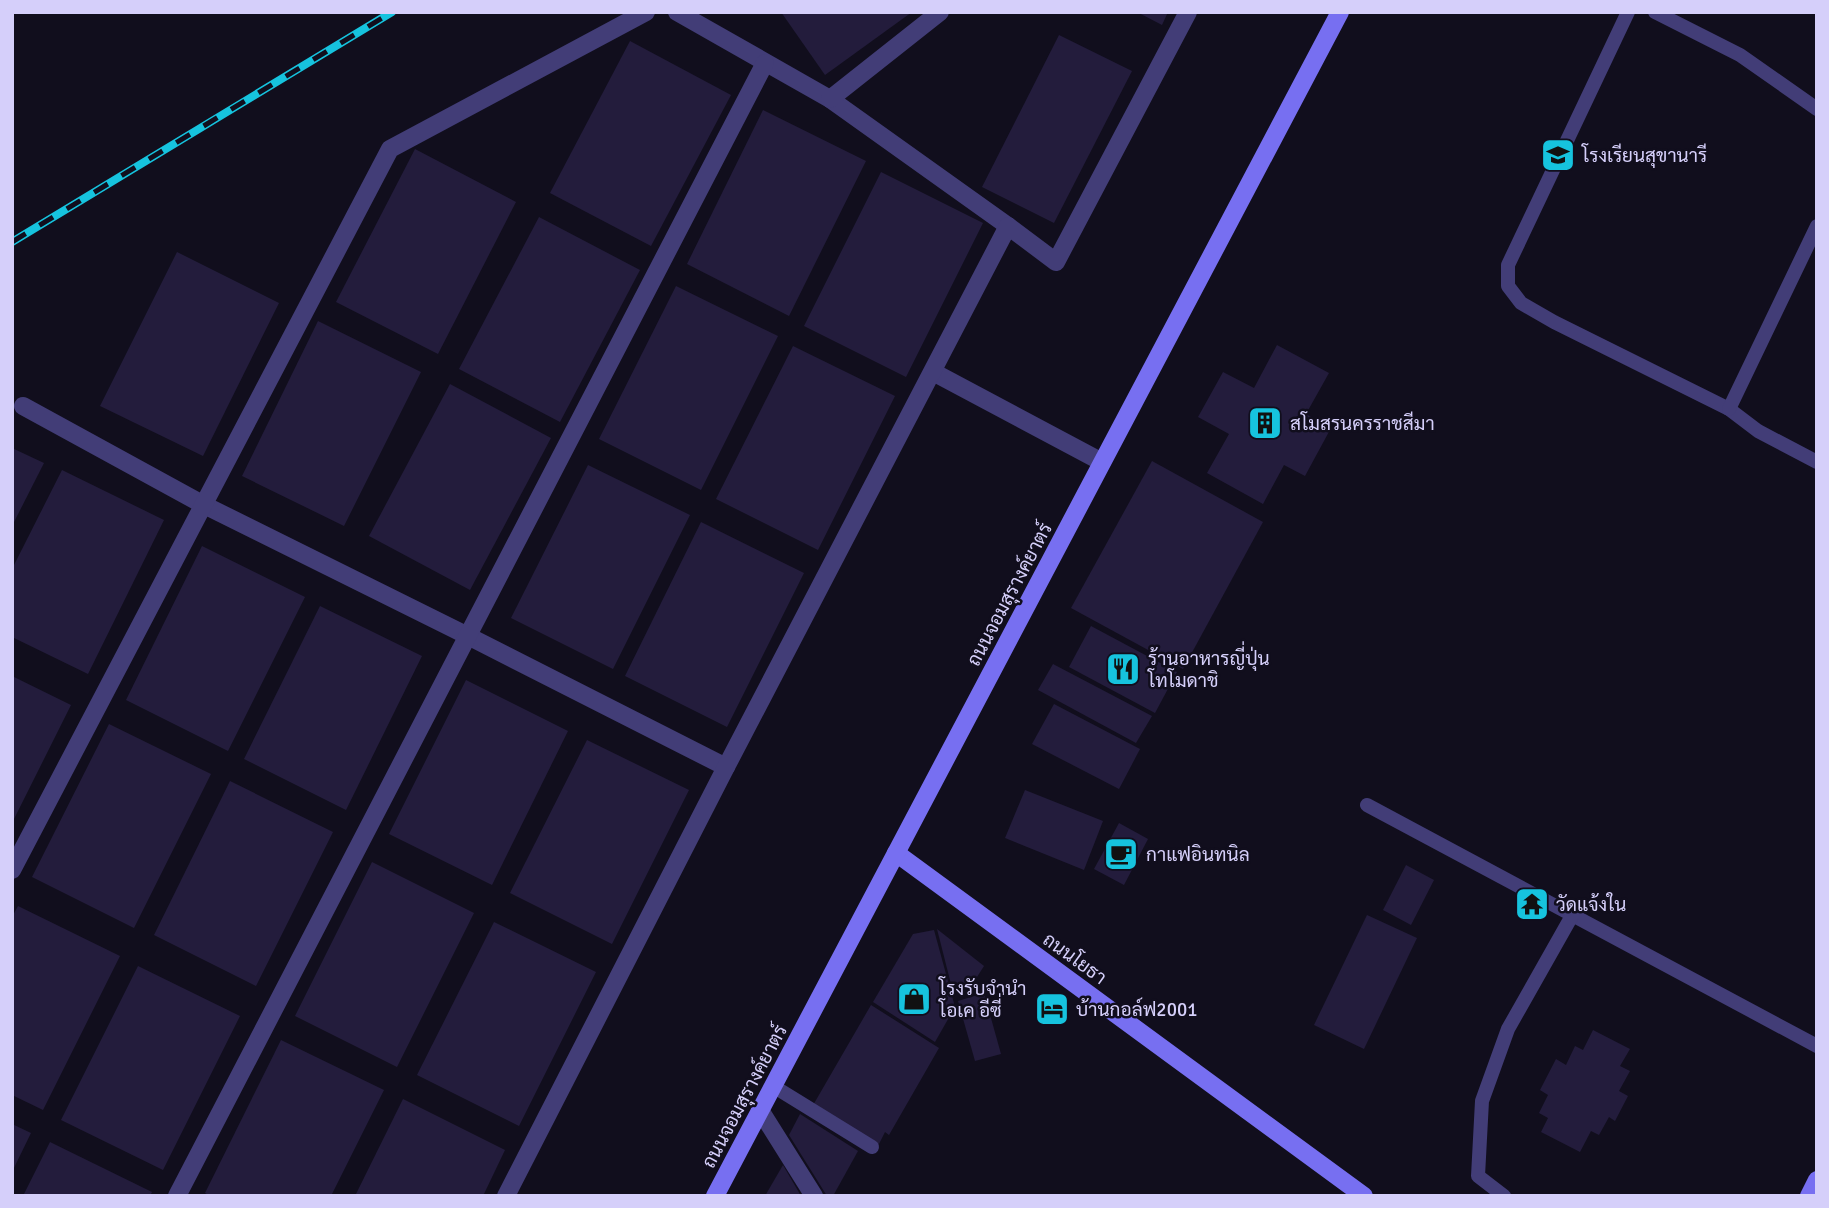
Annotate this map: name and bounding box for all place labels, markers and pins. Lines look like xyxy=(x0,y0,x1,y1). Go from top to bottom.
school or university icon: โรงเรียนสุขานารี xyxy=(1539,136,1577,174)
place label: โรงเรียนสุขานารี xyxy=(1581,143,1707,168)
building icon: สโมสรนครราชสีมา xyxy=(1246,404,1284,442)
place label: สโมสรนครราชสีมา xyxy=(1290,411,1435,436)
place label: ร้านอาหารญี่ปุ่น โทโมดาชิ xyxy=(1147,641,1270,693)
restaurant icon: ร้านอาหารญี่ปุ่น โทโมดาชิ xyxy=(1104,650,1142,688)
cafe icon: กาแฟอินทนิล xyxy=(1102,835,1140,873)
place label: กาแฟอินทนิล xyxy=(1146,843,1250,867)
temple icon: วัดแจ้งใน xyxy=(1513,885,1551,923)
place label: วัดแจ้งใน xyxy=(1556,892,1626,917)
place label: โรงรับจำนำ โอเค อีซี่ xyxy=(938,976,1027,1023)
shop icon: โรงรับจำนำ โอเค อีซี่ xyxy=(895,980,933,1018)
hotel icon: บ้านกอล์ฟ2001 xyxy=(1033,990,1071,1028)
place label: บ้านกอล์ฟ2001 xyxy=(1076,997,1197,1022)

